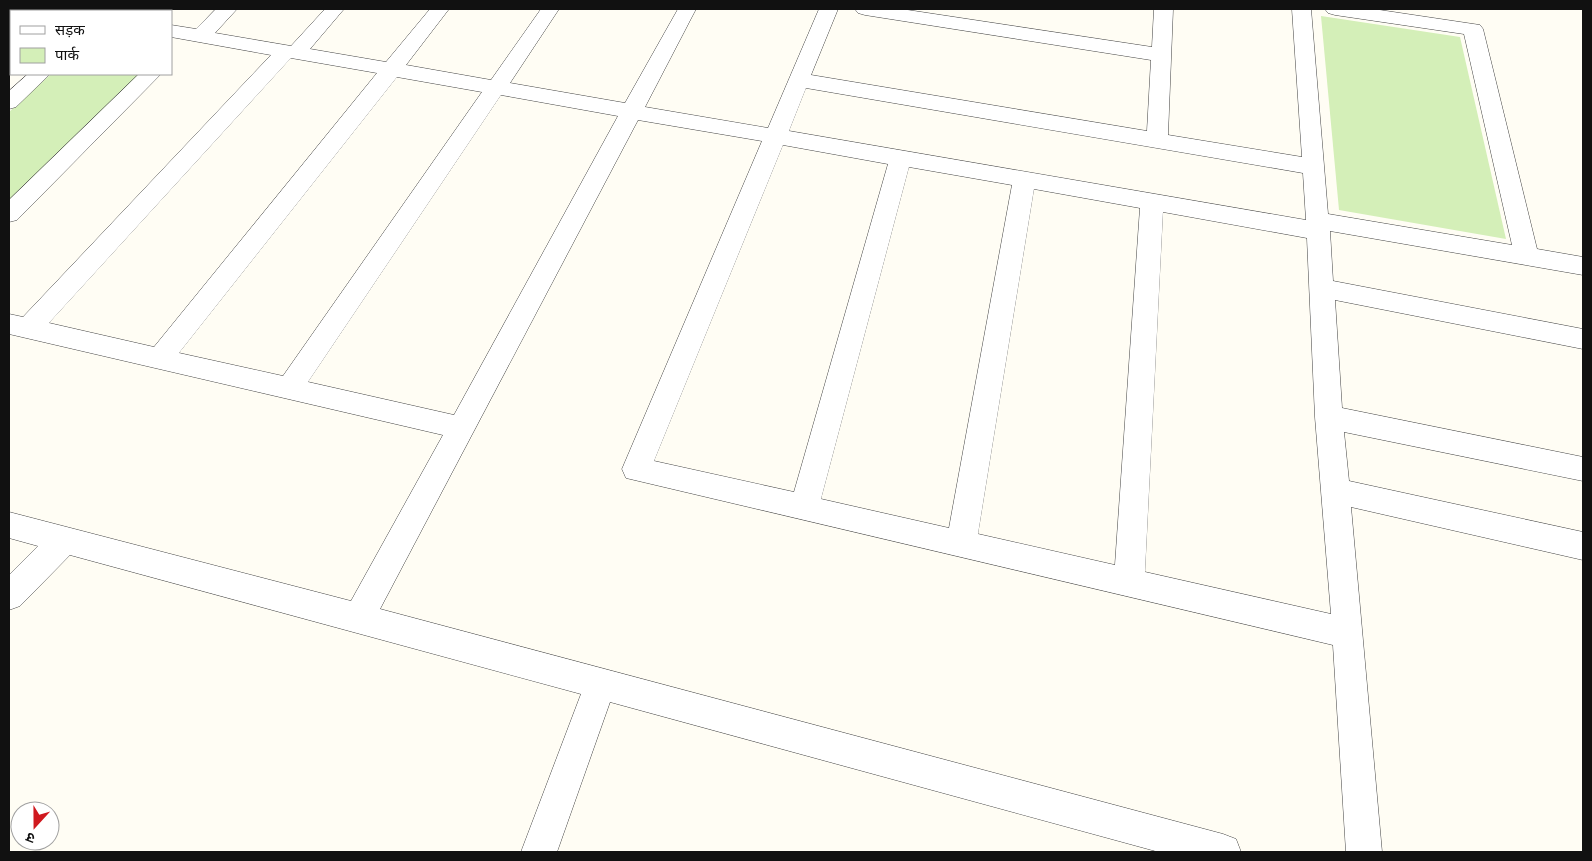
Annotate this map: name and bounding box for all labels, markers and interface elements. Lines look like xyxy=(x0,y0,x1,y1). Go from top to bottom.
legend xyxy=(10,10,172,75)
text: सड़क xyxy=(55,22,85,38)
text: पार्क xyxy=(55,46,79,63)
north arrow xyxy=(10,801,60,851)
text: उ xyxy=(23,829,37,847)

